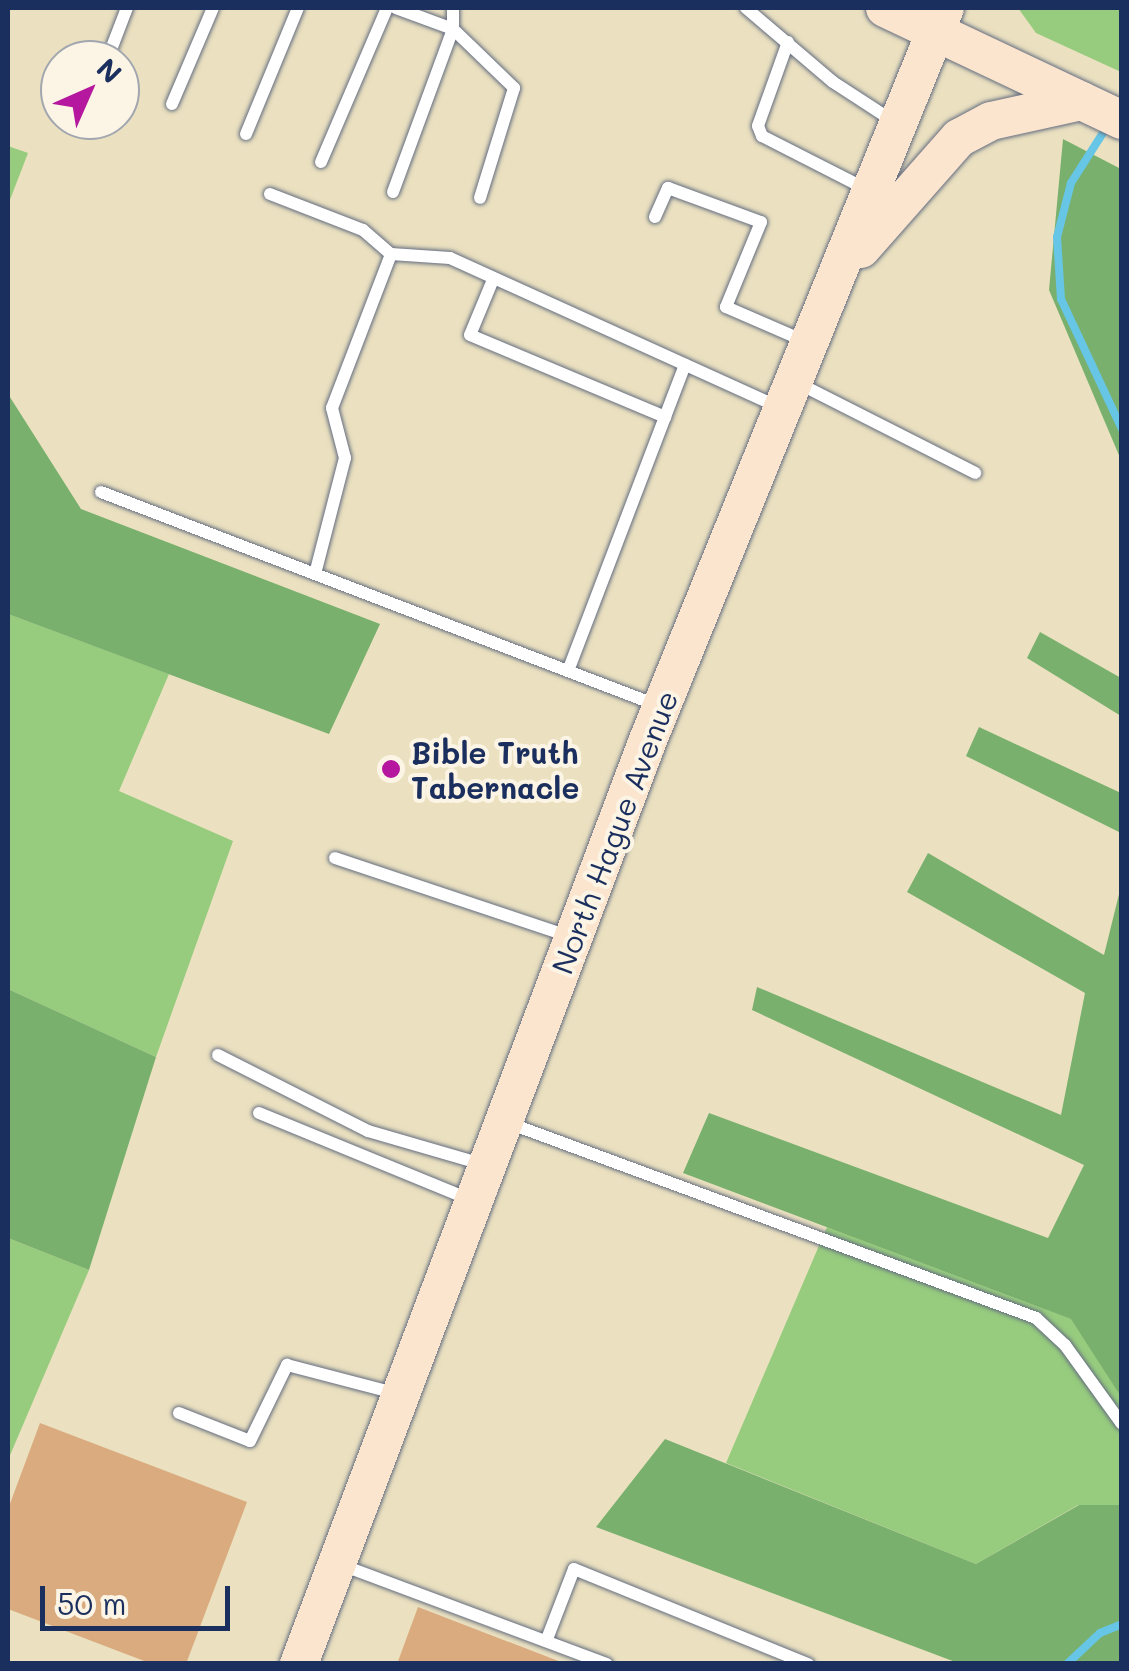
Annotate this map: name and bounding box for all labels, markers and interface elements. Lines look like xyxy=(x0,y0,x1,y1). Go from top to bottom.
north arrow xyxy=(40,40,140,140)
text: N xyxy=(90,50,130,90)
street label: North Hague Avenue xyxy=(543,685,685,979)
place label: Bible Truth Tabernacle xyxy=(411,734,579,804)
marker: Bible Truth Tabernacle xyxy=(380,758,402,780)
scale bar xyxy=(45,1566,235,1628)
text: 50 m xyxy=(57,1583,127,1623)

